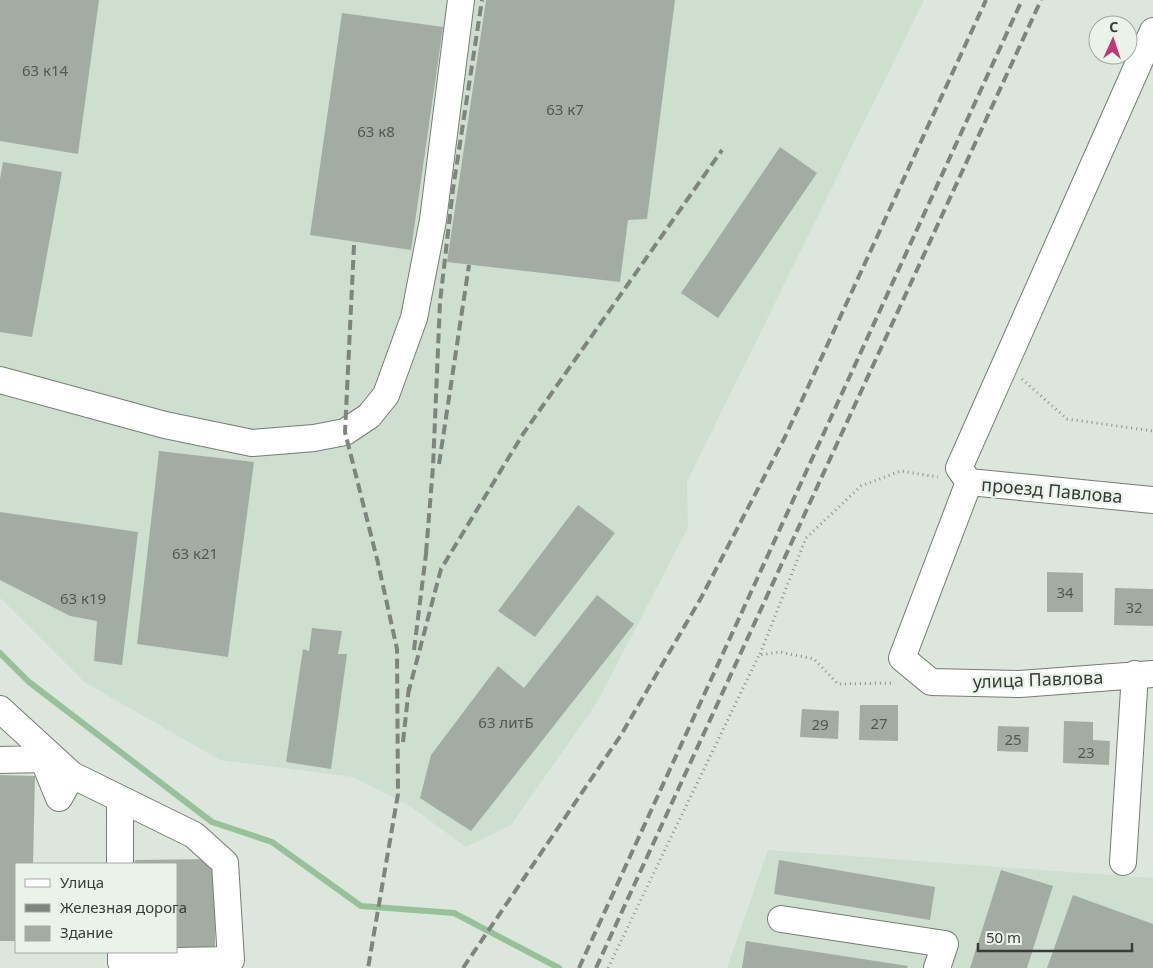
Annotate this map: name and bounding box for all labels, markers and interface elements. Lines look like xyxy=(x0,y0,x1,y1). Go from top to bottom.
north arrow xyxy=(1088,15,1138,65)
text: С xyxy=(1109,17,1119,36)
house number: 63 к14 xyxy=(22,60,69,80)
house number: 63 к7 xyxy=(546,99,584,119)
house number: 63 к8 xyxy=(357,121,395,141)
street label: проезд Павлова xyxy=(980,472,1124,508)
house number: 63 к21 xyxy=(172,543,218,563)
house number: 34 xyxy=(1056,582,1074,602)
house number: 63 к19 xyxy=(60,588,106,608)
house number: 32 xyxy=(1125,597,1143,617)
street label: улица Павлова xyxy=(972,665,1104,693)
house number: 63 литБ xyxy=(478,712,534,732)
house number: 27 xyxy=(870,713,888,733)
house number: 29 xyxy=(811,714,829,734)
house number: 25 xyxy=(1004,729,1022,749)
house number: 23 xyxy=(1077,742,1095,762)
legend xyxy=(15,863,178,953)
text: Улица xyxy=(60,872,104,892)
text: Железная дорога xyxy=(60,897,187,917)
scale bar xyxy=(978,920,1132,952)
text: Здание xyxy=(60,922,113,942)
text: 50 m xyxy=(986,927,1021,947)

